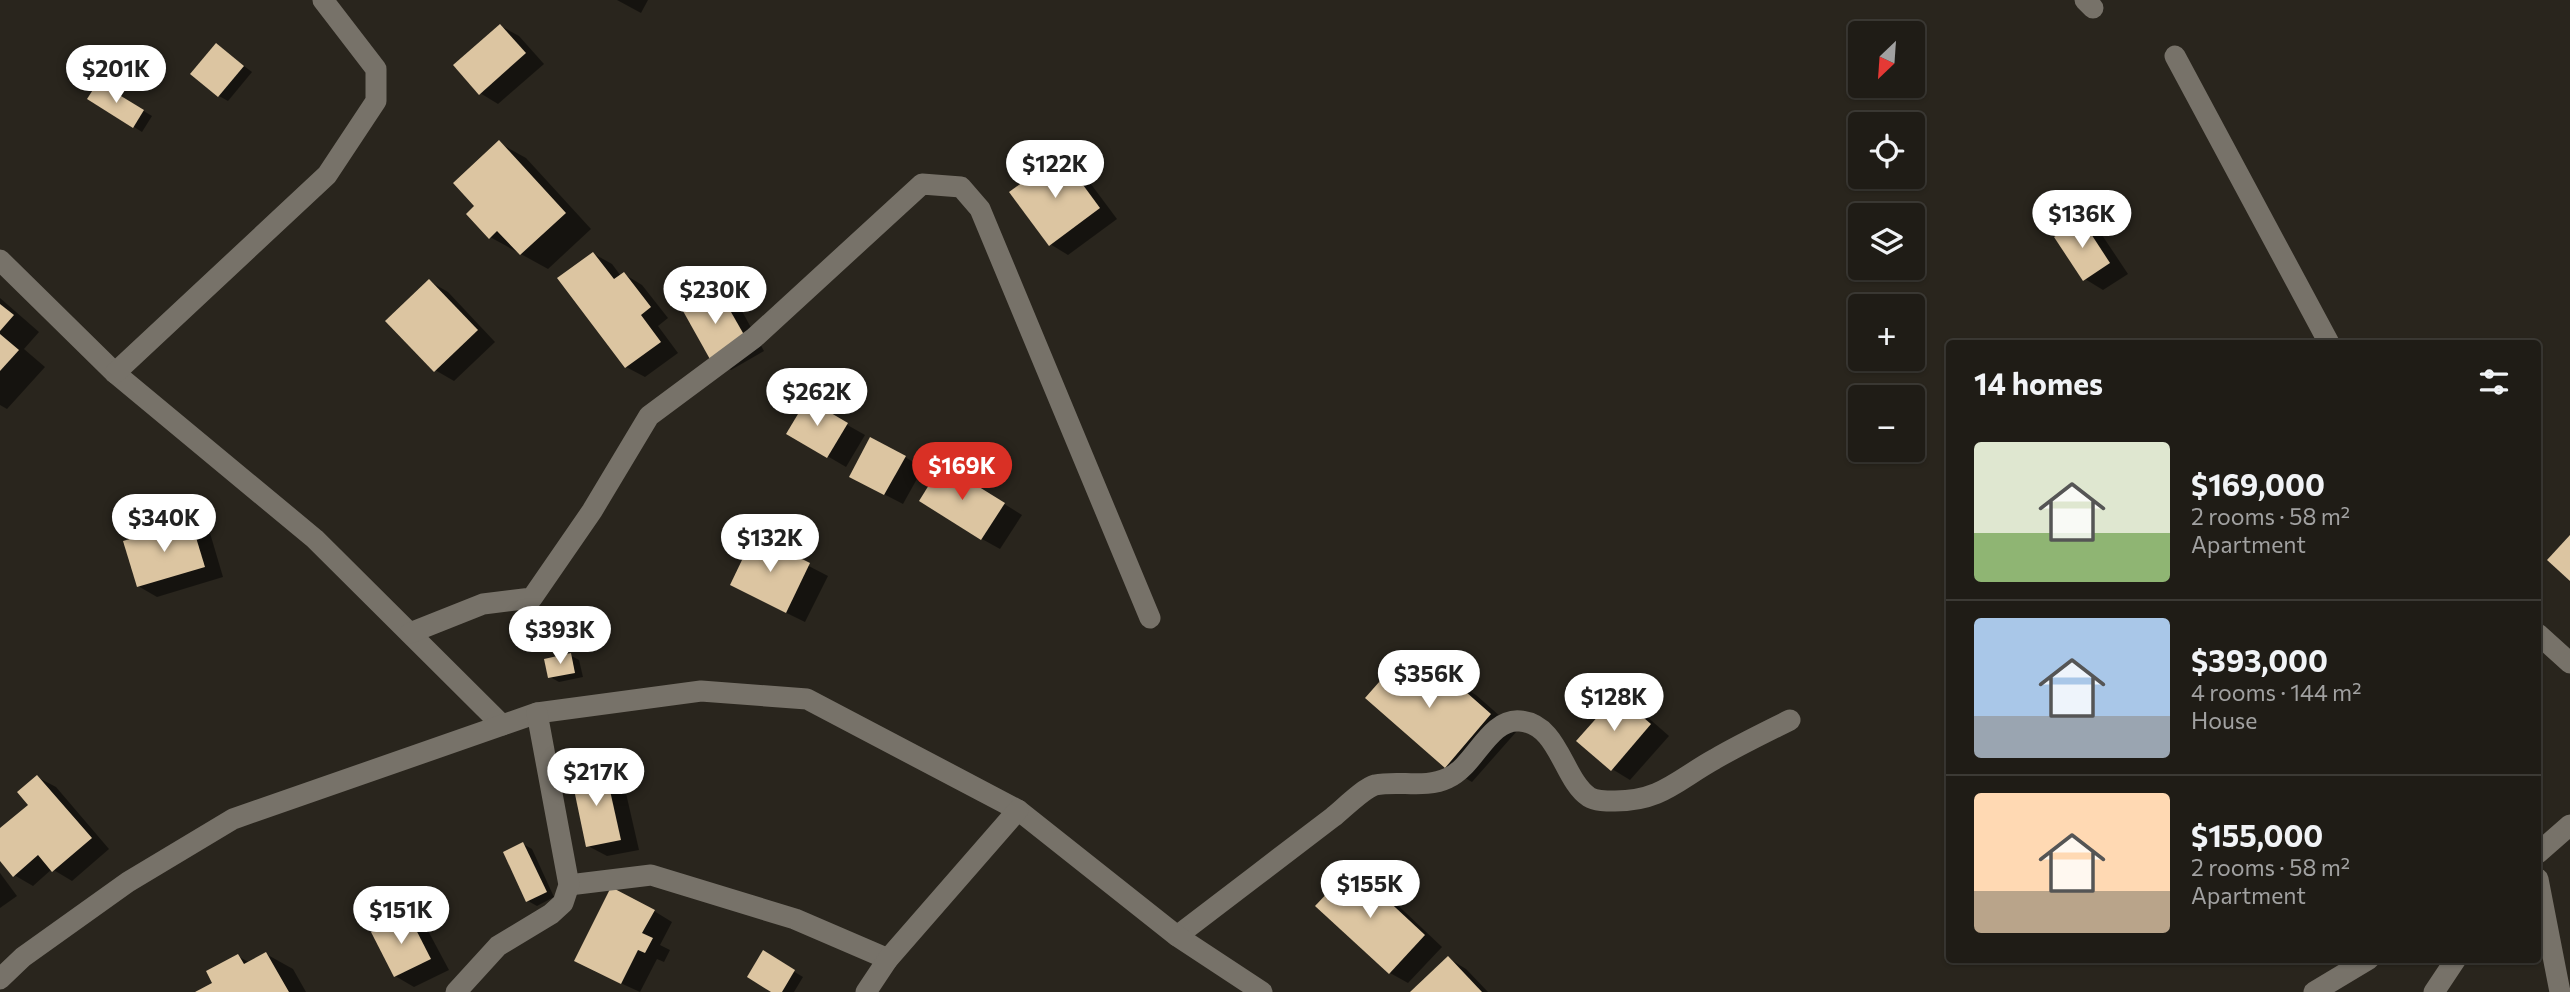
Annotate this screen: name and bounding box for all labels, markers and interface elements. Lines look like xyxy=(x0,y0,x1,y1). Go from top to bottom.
north arrow xyxy=(1848,21,1925,98)
map controls xyxy=(1848,21,1925,462)
pin: $201K xyxy=(67,46,165,105)
text: $201K xyxy=(82,54,150,82)
button: locate xyxy=(1848,112,1925,189)
pin: $122K xyxy=(1006,140,1104,200)
text: $122K xyxy=(1022,149,1088,177)
pin: $136K xyxy=(2033,190,2131,250)
text: $136K xyxy=(2048,199,2116,227)
button: layers xyxy=(1848,203,1925,280)
pin: $230K xyxy=(666,266,764,326)
text: $230K xyxy=(679,275,751,303)
button: + xyxy=(1848,294,1925,371)
icon: filters xyxy=(2475,363,2513,401)
text: 14 homes xyxy=(1974,364,2103,401)
pin: $262K xyxy=(768,368,866,428)
text: $262K xyxy=(782,377,852,405)
button: − xyxy=(1848,385,1925,462)
pin: $169K xyxy=(913,442,1011,502)
text: $169K xyxy=(928,451,996,479)
text: $169,000 xyxy=(2191,465,2325,502)
icon: home xyxy=(2030,470,2114,554)
pin: $340K xyxy=(115,494,213,554)
text: 2 rooms · 58 m² xyxy=(2191,502,2350,530)
text: $340K xyxy=(128,503,200,531)
pin: $132K xyxy=(721,514,819,574)
text: $132K xyxy=(737,523,803,551)
text: Apartment xyxy=(2191,530,2306,558)
pin: $393K xyxy=(511,606,609,666)
text: $393K xyxy=(525,615,595,643)
text: $393,000 xyxy=(2191,641,2328,678)
icon: home xyxy=(2030,646,2114,730)
pin: $356K xyxy=(1380,650,1478,710)
text: $356K xyxy=(1394,659,1464,687)
pin: $128K xyxy=(1565,674,1663,733)
text: 4 rooms · 144 m² xyxy=(2191,678,2361,706)
text: $128K xyxy=(1581,682,1647,710)
text: House xyxy=(2191,706,2257,734)
pin: $217K xyxy=(547,748,645,808)
text: $217K xyxy=(563,757,629,785)
text: $155,000 xyxy=(2191,816,2323,853)
icon: home xyxy=(2030,821,2114,905)
text: 2 rooms · 58 m² xyxy=(2191,853,2350,881)
pin: $155K xyxy=(1321,860,1419,920)
text: $155K xyxy=(1337,869,1403,897)
text: Apartment xyxy=(2191,881,2306,909)
pin: $151K xyxy=(352,886,450,946)
text: $151K xyxy=(369,895,433,923)

